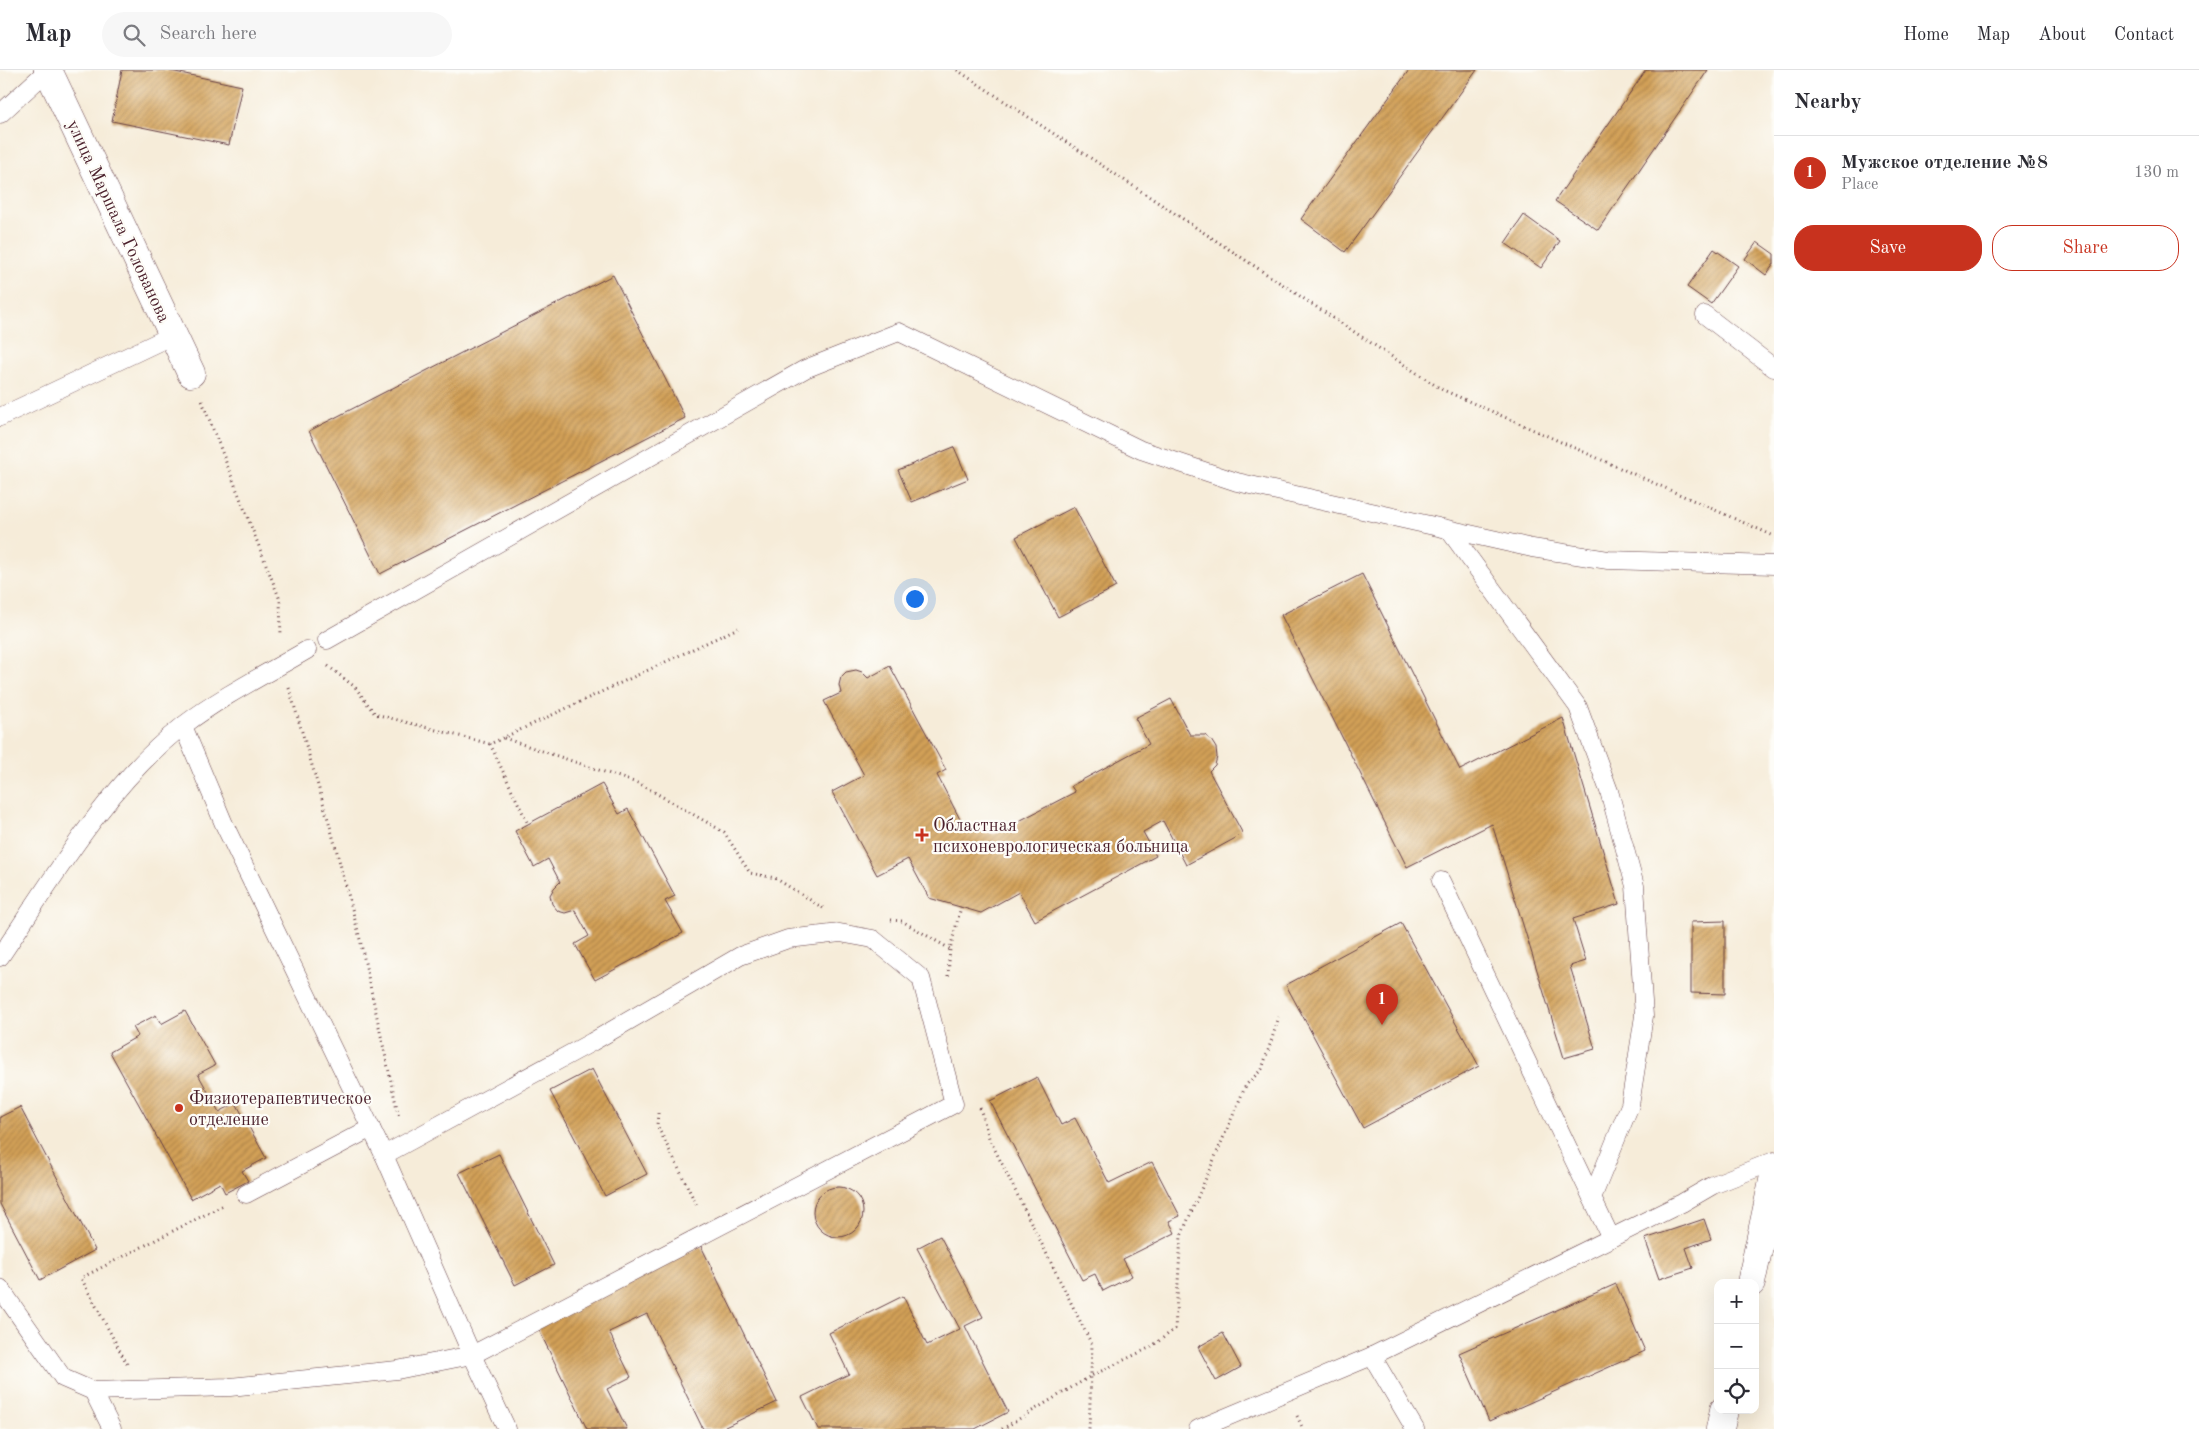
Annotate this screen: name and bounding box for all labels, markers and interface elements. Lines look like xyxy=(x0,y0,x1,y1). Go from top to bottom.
search box xyxy=(102,12,452,57)
icon: search xyxy=(120,21,148,49)
text: Map xyxy=(25,23,72,47)
text: Search here xyxy=(160,25,257,44)
text: Home xyxy=(1903,26,1949,44)
text: Map xyxy=(1977,26,2010,44)
text: About xyxy=(2038,26,2086,44)
text: Contact xyxy=(2114,26,2174,44)
text: Nearby xyxy=(1794,92,1862,113)
street label: улица Маршала Голованова xyxy=(63,117,173,326)
text: Мужское отделение №8 xyxy=(1841,154,2048,173)
text: 1 xyxy=(1805,165,1815,181)
text: 130 m xyxy=(2134,165,2179,181)
text: Place xyxy=(1841,177,1878,193)
button: Save xyxy=(1794,225,1982,271)
button: Share xyxy=(1992,225,2179,271)
your location xyxy=(902,586,928,612)
place label: Областная психоневрологическая больница xyxy=(933,817,1189,856)
marker: Областная психоневрологическая больница xyxy=(915,828,929,842)
pin: 1 xyxy=(1366,984,1398,1025)
place label: Физиотерапевтическое отделение xyxy=(189,1090,372,1129)
marker: Физиотерапевтическое отделение xyxy=(173,1102,185,1114)
map controls xyxy=(1714,1279,1759,1414)
button: + xyxy=(1714,1279,1759,1324)
button: − xyxy=(1714,1324,1759,1369)
button: locate xyxy=(1714,1369,1759,1414)

